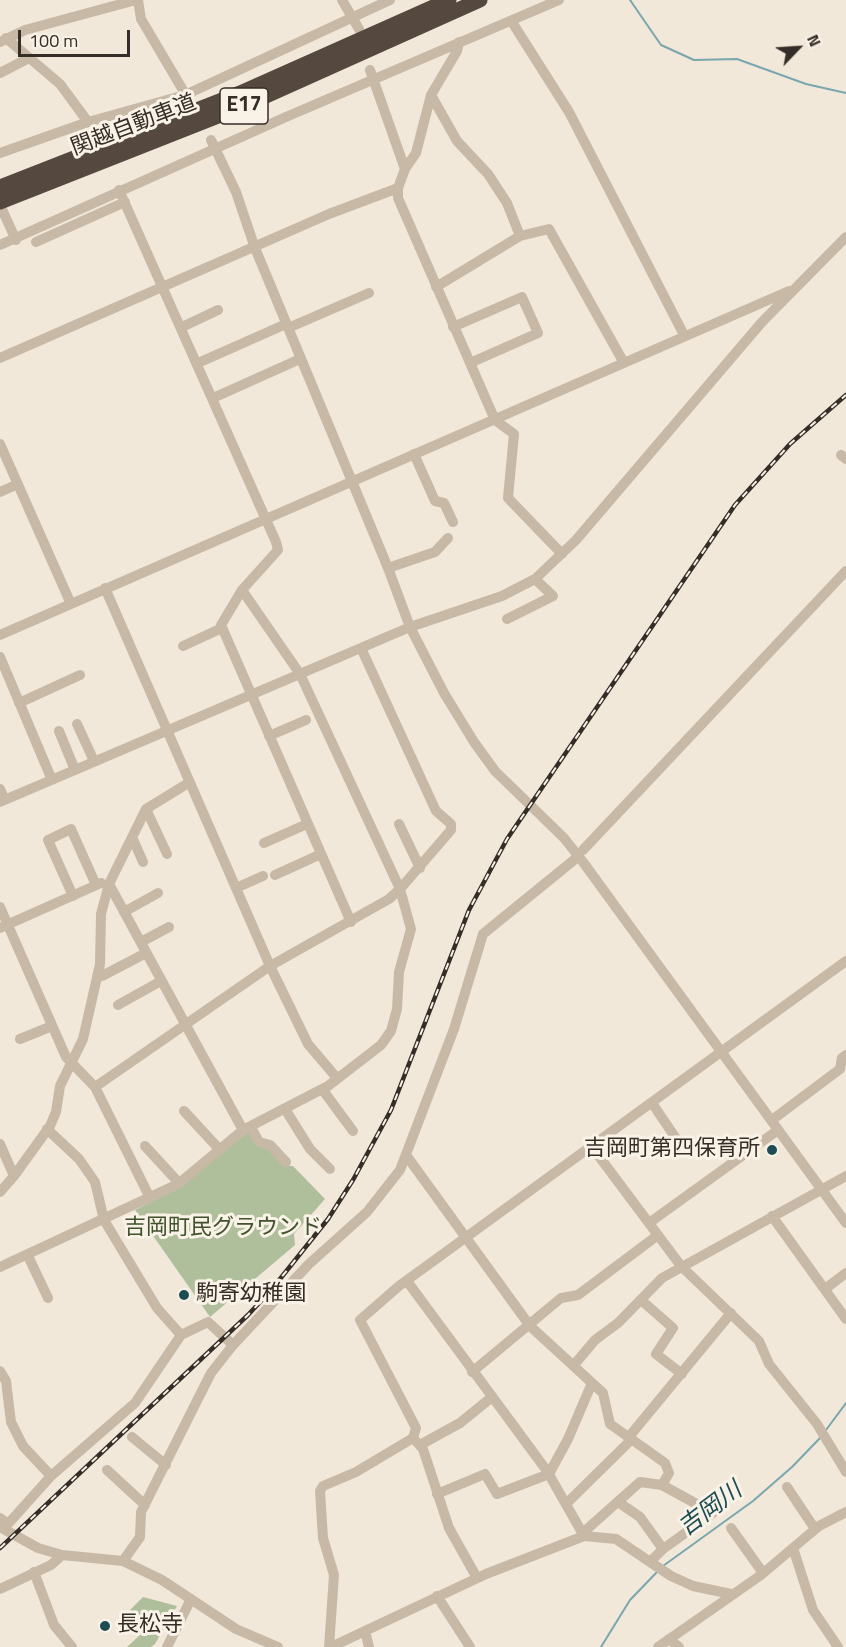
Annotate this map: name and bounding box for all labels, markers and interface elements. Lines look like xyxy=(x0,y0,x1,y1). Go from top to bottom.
scale bar xyxy=(21,18,134,56)
north arrow xyxy=(768,18,828,78)
text: 100 m xyxy=(29,27,78,54)
text: N xyxy=(801,30,828,50)
road number: E17 xyxy=(220,88,268,124)
street label: 関越自動車道 xyxy=(68,90,200,162)
place label: 吉岡町第四保育所 xyxy=(584,1137,760,1163)
marker: 吉岡町第四保育所 xyxy=(765,1143,779,1157)
park label: 吉岡町民グラウンド xyxy=(124,1216,322,1242)
place label: 駒寄幼稚園 xyxy=(196,1282,306,1308)
marker: 駒寄幼稚園 xyxy=(177,1288,191,1302)
water label: 吉岡川 xyxy=(674,1477,748,1543)
place label: 長松寺 xyxy=(117,1613,183,1639)
marker: 長松寺 xyxy=(98,1619,112,1633)

